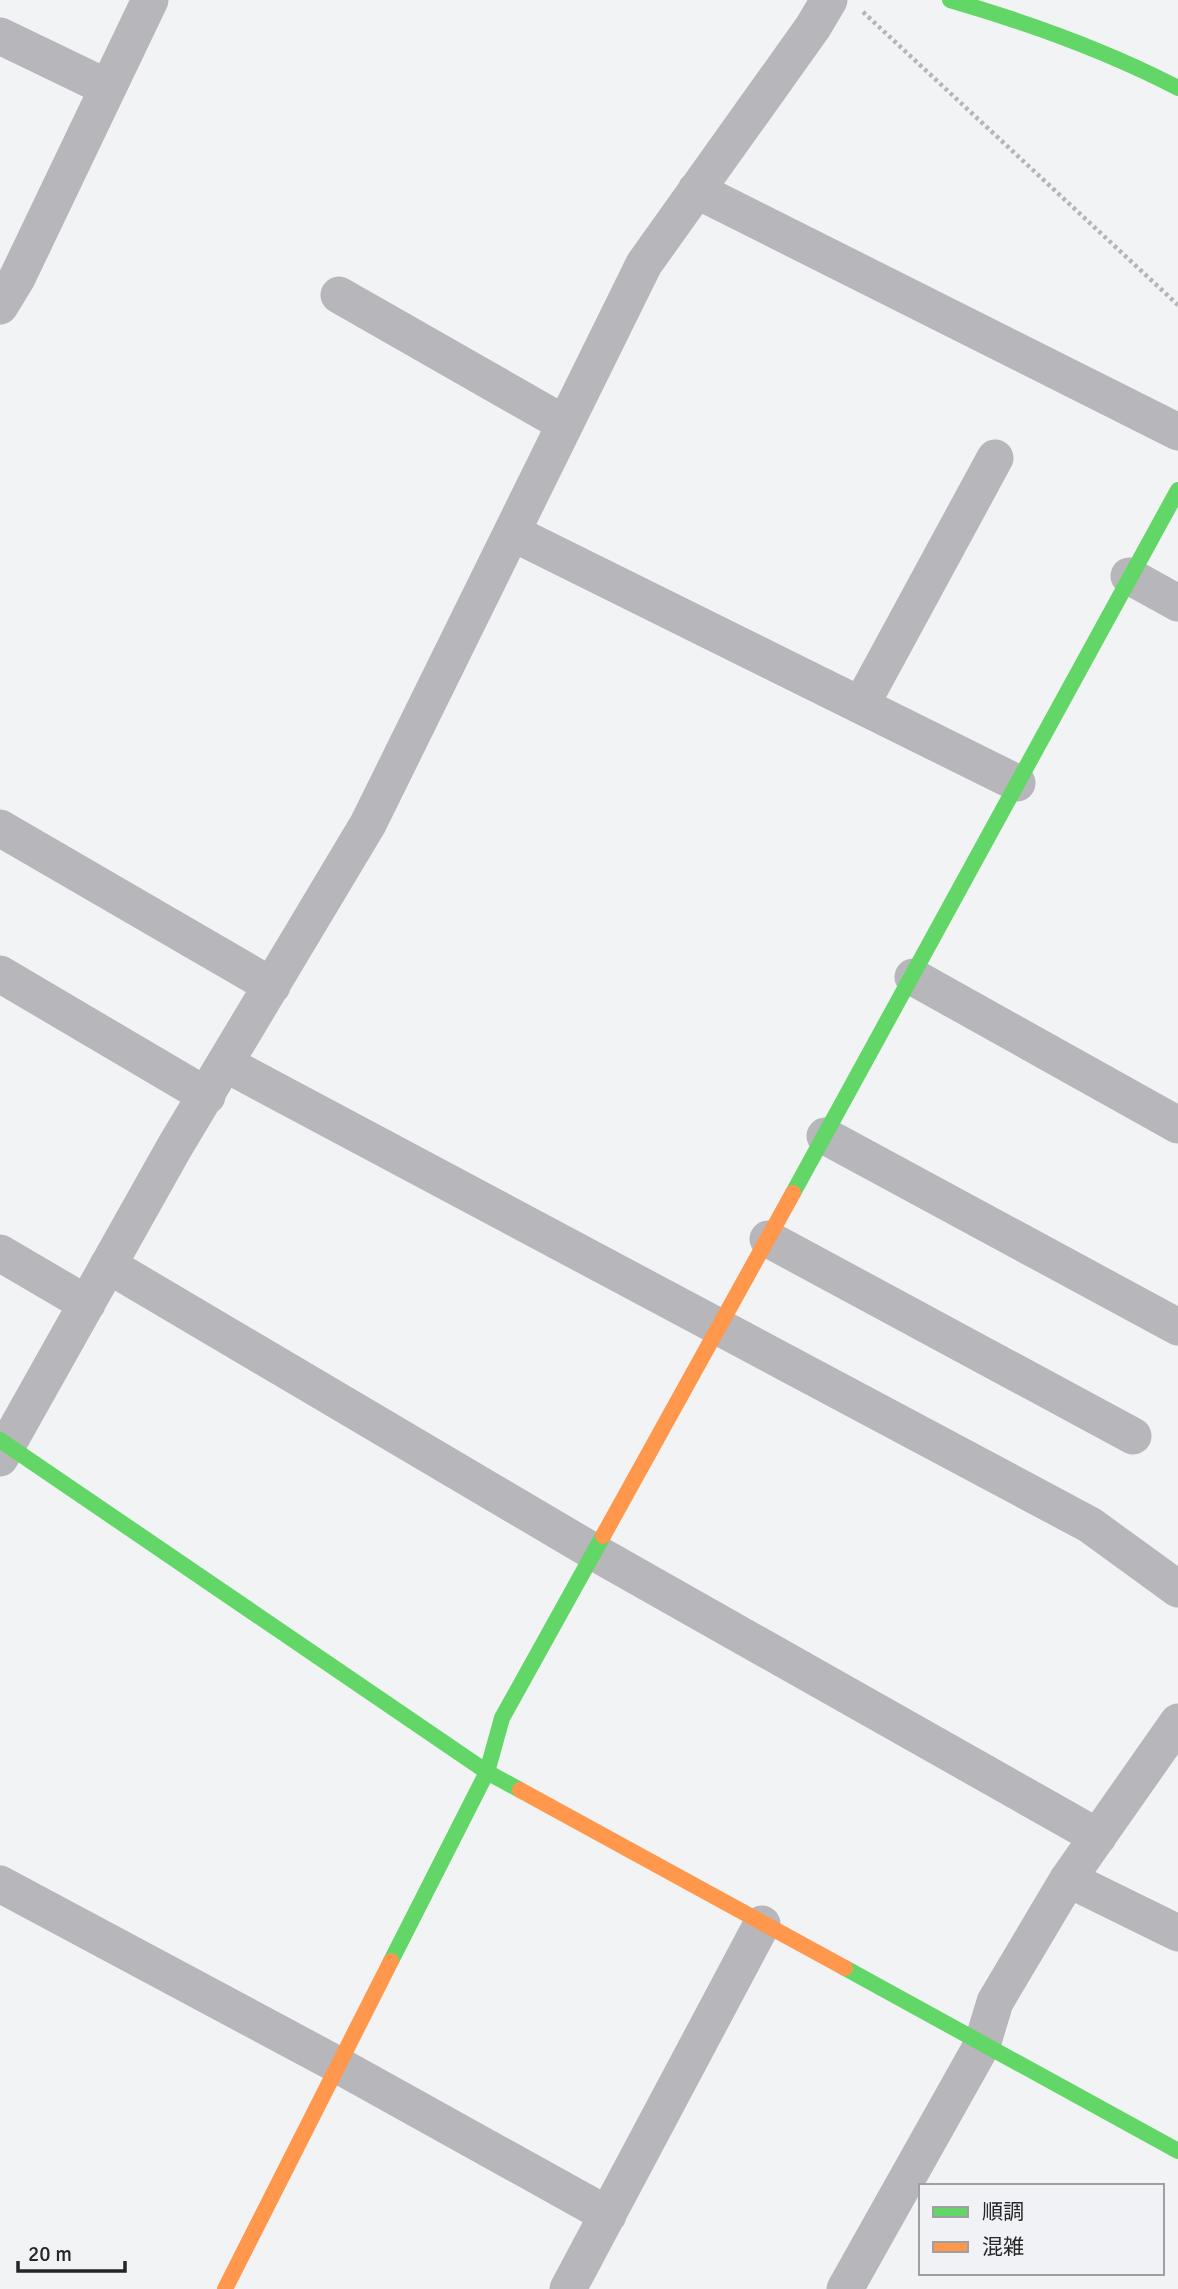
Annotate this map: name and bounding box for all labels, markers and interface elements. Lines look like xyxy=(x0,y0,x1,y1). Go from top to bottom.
legend xyxy=(919,2184,1164,2275)
text: 順調 xyxy=(982,2199,1024,2225)
scale bar xyxy=(18,2230,124,2274)
text: 混雑 xyxy=(982,2234,1024,2260)
text: 20 m xyxy=(28,2241,72,2267)

